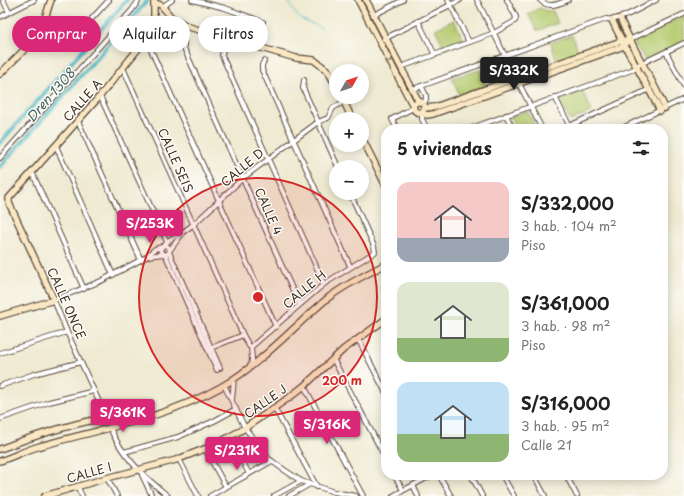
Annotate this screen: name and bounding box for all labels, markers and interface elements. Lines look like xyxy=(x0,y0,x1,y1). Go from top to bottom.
chip: Comprar xyxy=(12,16,101,52)
chip: Alquilar xyxy=(109,16,190,52)
chip: Filtros xyxy=(198,16,268,52)
one-way arrow xyxy=(384,55,392,63)
pin: S/332K xyxy=(481,57,547,91)
text: S/332K xyxy=(489,60,539,79)
water label: Dren 1308 xyxy=(21,63,79,126)
north arrow xyxy=(329,64,369,104)
map controls xyxy=(329,64,369,200)
street label: CALLE A xyxy=(58,75,106,125)
button: + xyxy=(329,112,369,152)
street label: CALLE SEIS xyxy=(154,125,198,195)
text: 5 viviendas xyxy=(397,135,492,161)
icon: filters xyxy=(630,137,652,159)
street label: CALLE D xyxy=(216,144,268,190)
button: − xyxy=(329,160,369,200)
street label: CALLE 4 xyxy=(251,184,287,238)
text: S/332,000 xyxy=(521,190,614,216)
icon: home xyxy=(429,198,477,246)
pin: S/253K xyxy=(117,210,183,244)
text: S/253K xyxy=(126,213,174,232)
text: 3 hab. · 104 m² xyxy=(521,216,617,235)
text: Piso xyxy=(521,235,546,254)
street label: CALLE ONCE xyxy=(43,264,91,342)
street label: CALLE H xyxy=(278,266,330,312)
centre of rings xyxy=(251,290,265,304)
text: S/361,000 xyxy=(521,290,609,316)
icon: home xyxy=(429,298,477,346)
text: 3 hab. · 98 m² xyxy=(521,316,610,335)
text: Piso xyxy=(521,335,546,354)
text: 200 m xyxy=(322,371,362,389)
street label: CALLE J xyxy=(240,380,290,422)
text: S/316,000 xyxy=(521,390,610,416)
icon: home xyxy=(429,398,477,446)
pin: S/361K xyxy=(90,399,156,433)
text: S/361K xyxy=(100,402,146,421)
pin: S/316K xyxy=(294,411,360,445)
text: S/316K xyxy=(303,414,351,433)
text: 3 hab. · 95 m² xyxy=(521,416,610,435)
text: Calle 21 xyxy=(521,435,572,454)
pin: S/231K xyxy=(204,437,270,471)
text: S/231K xyxy=(214,440,260,459)
street label: CALLE I xyxy=(64,457,114,487)

